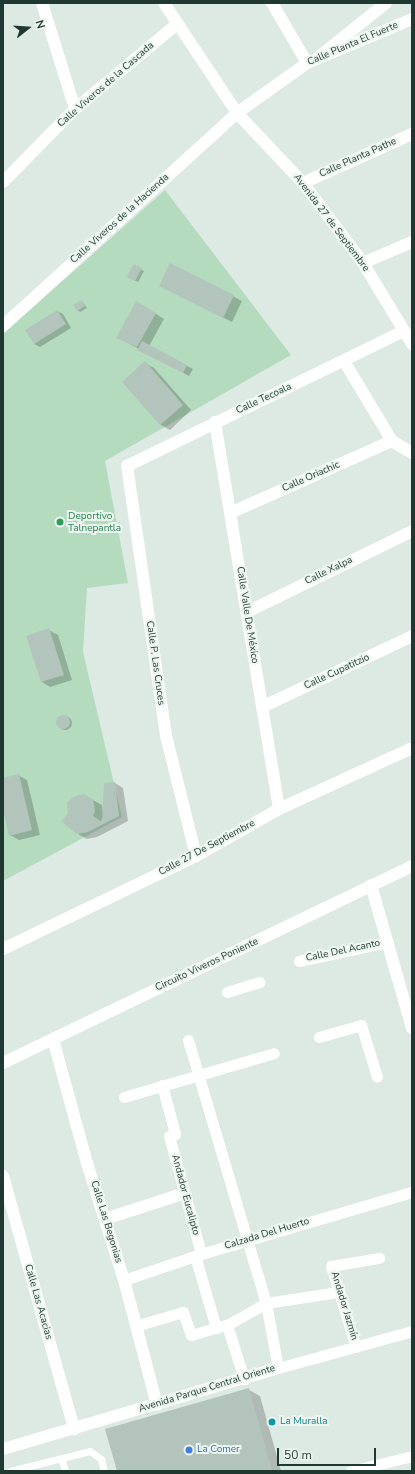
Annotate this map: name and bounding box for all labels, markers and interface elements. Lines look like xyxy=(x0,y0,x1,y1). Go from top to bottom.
north arrow xyxy=(8,8,48,48)
text: N xyxy=(32,18,48,30)
street label: Calle Planta El Fuerte xyxy=(306,19,400,69)
street label: Calle Viveros de la Cascada xyxy=(55,40,157,130)
street label: Calle Planta Pathe xyxy=(318,136,398,180)
street label: Calle Viveros de la Hacienda xyxy=(68,172,172,266)
street label: Avenida 27 de Septiembre xyxy=(290,172,372,274)
street label: Calle Tecoala xyxy=(234,381,294,417)
street label: Calle Oriachic xyxy=(280,459,342,495)
place label: Deportivo Talnepantla xyxy=(68,510,121,534)
marker: Deportivo Talnepantla xyxy=(55,517,65,527)
street label: Calle Xalpa xyxy=(303,554,355,588)
street label: Calle Valle De México xyxy=(233,566,261,664)
street label: Calle P. Las Cruces xyxy=(143,620,167,706)
street label: Calle Cupatitzio xyxy=(302,652,372,692)
street label: Calle 27 De Septiembre xyxy=(157,818,257,878)
street label: Circuito Viveros Poniente xyxy=(154,936,260,994)
street label: Calle Del Acanto xyxy=(305,937,381,965)
street label: Andador Eucalipto xyxy=(168,1153,202,1237)
street label: Calle Las Begonias xyxy=(88,1179,124,1265)
street label: Calzada Del Huerto xyxy=(223,1215,311,1253)
street label: Calle Las Acacias xyxy=(21,1263,55,1341)
street label: Andador Jazmín xyxy=(328,1270,360,1342)
street label: Avenida Parque Central Oriente xyxy=(137,1363,277,1415)
place label: La Muralla xyxy=(280,1416,328,1428)
marker: La Muralla xyxy=(267,1417,277,1427)
scale bar xyxy=(279,1440,378,1466)
place label: La Comer xyxy=(197,1444,240,1456)
marker: La Comer xyxy=(184,1445,194,1455)
text: 50 m xyxy=(284,1447,312,1463)

